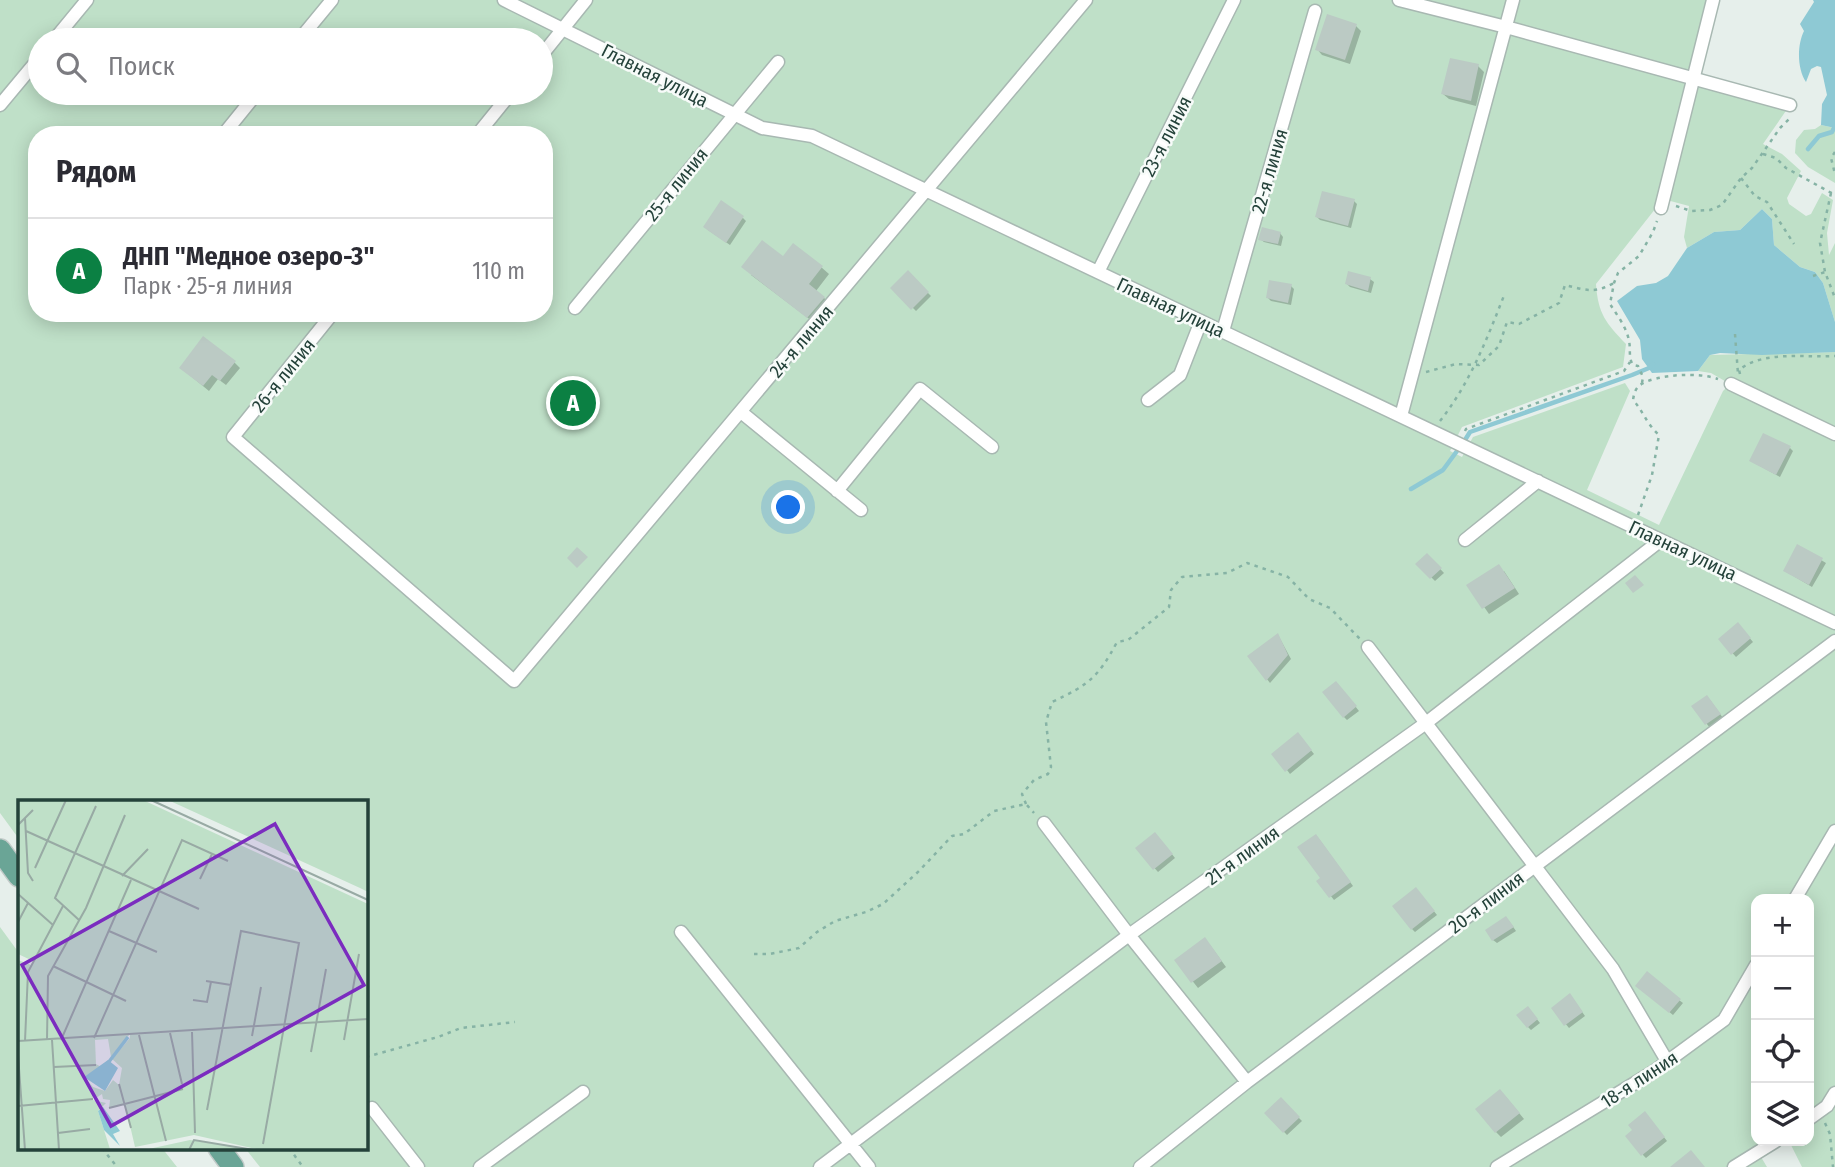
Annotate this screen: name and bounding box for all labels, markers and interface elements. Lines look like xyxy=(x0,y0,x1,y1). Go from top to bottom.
search box xyxy=(28,28,553,105)
street label: Главная улица xyxy=(598,39,712,112)
icon: search xyxy=(52,48,90,86)
text: Поиск xyxy=(108,51,175,82)
street label: 23-я линия xyxy=(1136,92,1197,180)
street label: 22-я линия xyxy=(1246,126,1293,216)
street label: 25-я линия xyxy=(640,143,713,226)
text: Рядом xyxy=(56,154,136,190)
text: ДНП "Медное озеро-3" xyxy=(123,241,374,272)
text: A xyxy=(73,257,85,285)
text: 110 m xyxy=(472,257,525,285)
text: Парк · 25-я линия xyxy=(123,272,293,300)
street label: Главная улица xyxy=(1113,272,1228,342)
street label: 24-я линия xyxy=(764,300,838,382)
street label: 26-я линия xyxy=(247,334,320,417)
pin: A xyxy=(550,377,596,429)
your location xyxy=(771,490,805,524)
street label: Главная улица xyxy=(1625,515,1740,585)
inset map xyxy=(18,800,368,1150)
street label: 21-я линия xyxy=(1201,821,1284,890)
street label: 20-я линия xyxy=(1444,867,1529,938)
map controls xyxy=(1751,894,1814,1146)
button: + xyxy=(1751,894,1814,957)
button: − xyxy=(1751,957,1814,1020)
button: locate xyxy=(1751,1020,1814,1083)
street label: 18-я линия xyxy=(1596,1046,1682,1113)
button: layers xyxy=(1751,1083,1814,1146)

